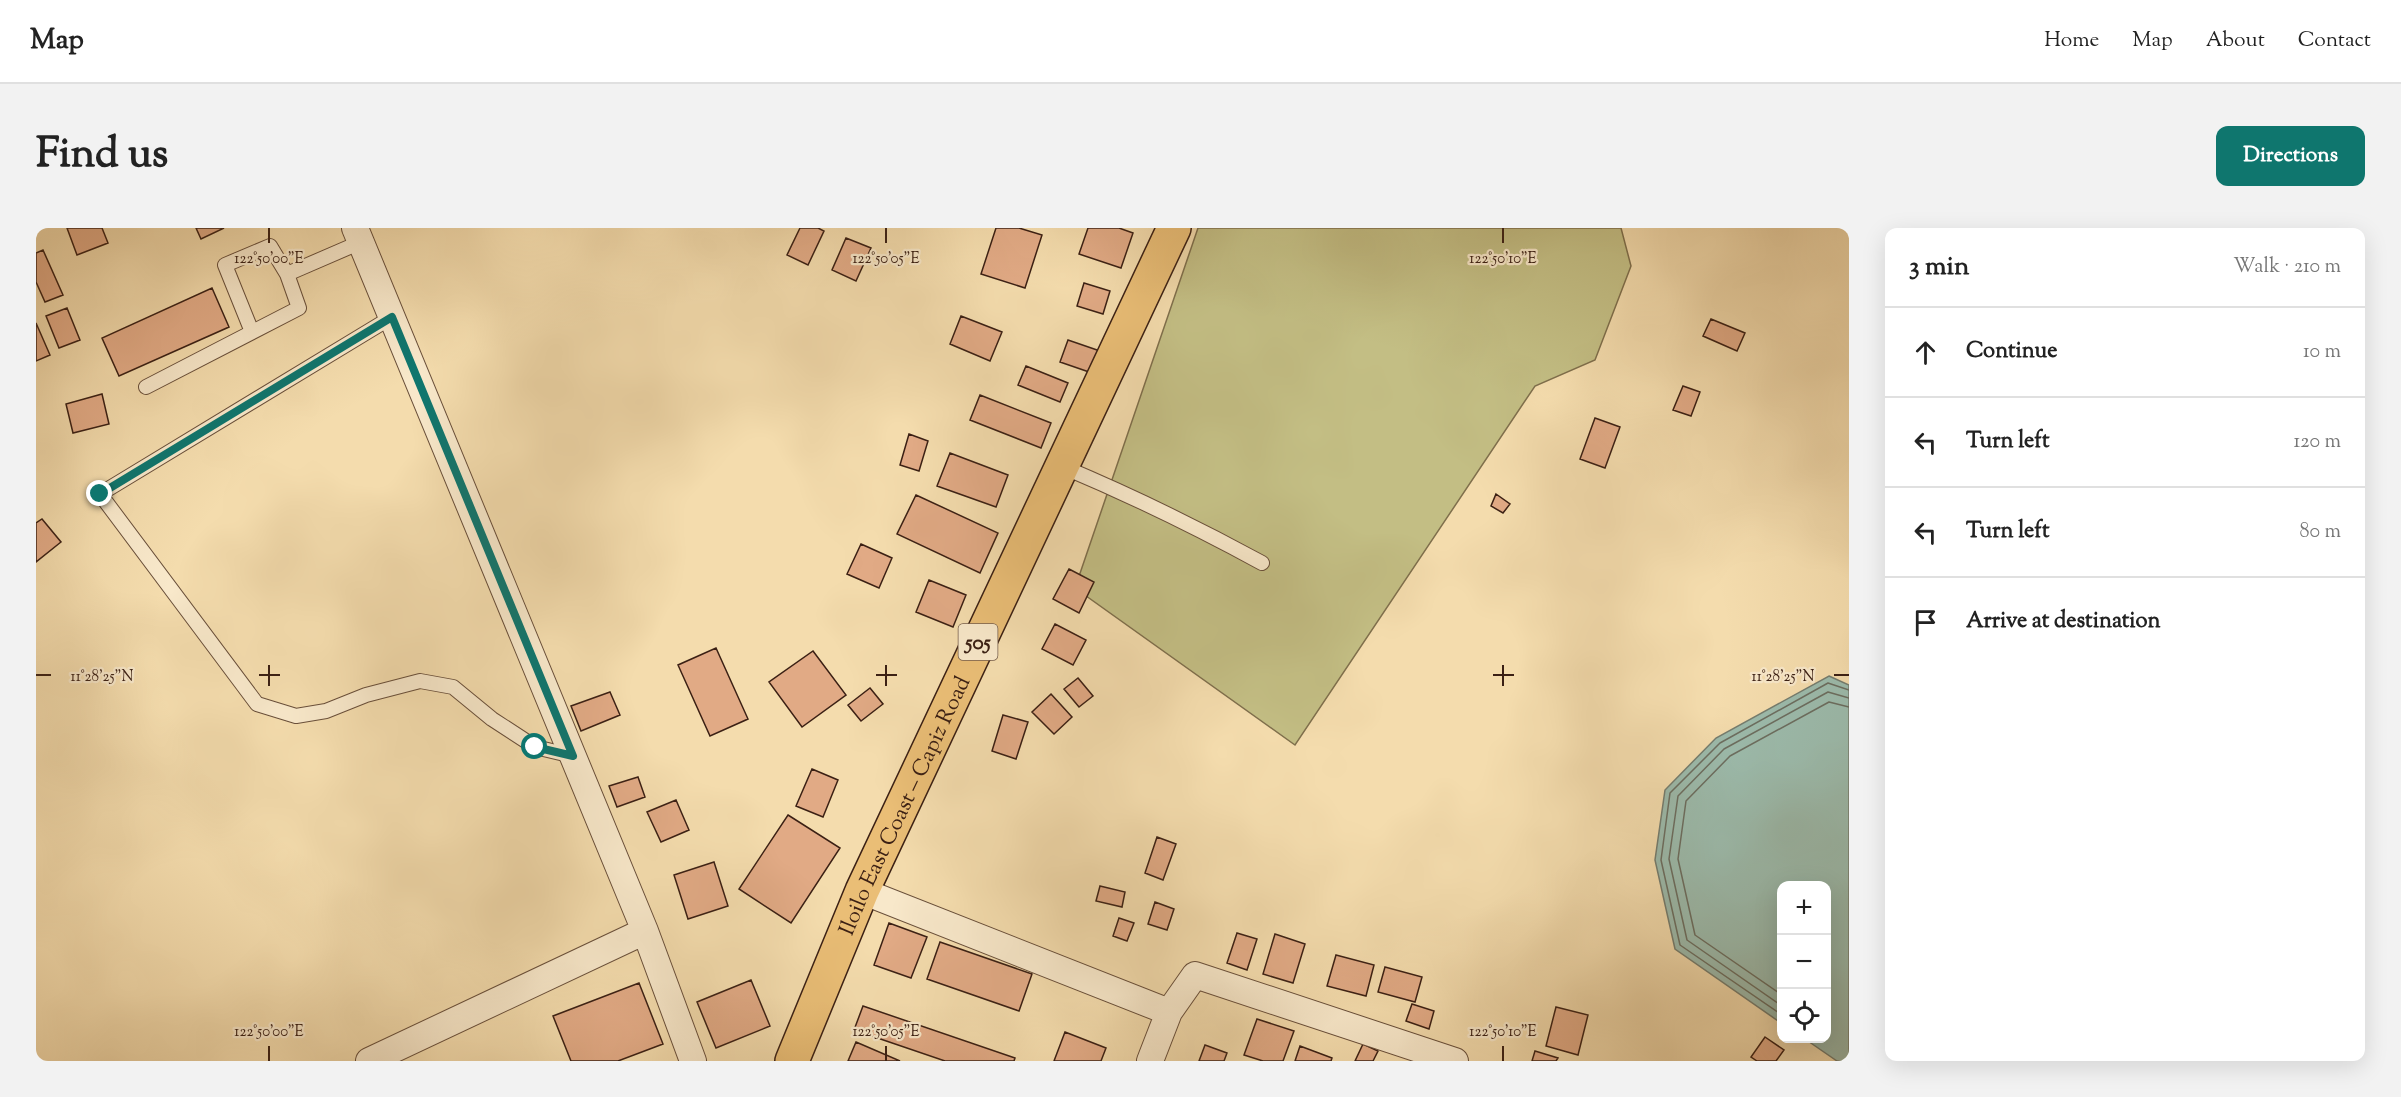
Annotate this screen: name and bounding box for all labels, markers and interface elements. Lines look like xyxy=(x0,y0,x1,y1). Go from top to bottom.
text: Map xyxy=(30,21,84,61)
text: Home xyxy=(2044,26,2099,56)
text: Map xyxy=(2132,26,2173,56)
text: About xyxy=(2206,26,2265,56)
text: Contact xyxy=(2298,26,2371,56)
text: Find us xyxy=(36,126,168,186)
button: Directions xyxy=(2216,126,2365,186)
text: 122°50'00"E xyxy=(234,249,304,270)
text: 122°50'05"E xyxy=(852,249,920,270)
text: 122°50'10"E xyxy=(1469,249,1537,270)
text: 3 min xyxy=(1909,249,1969,286)
text: Walk · 210 m xyxy=(2233,253,2341,282)
icon: ahead xyxy=(1909,336,1942,369)
text: Continue xyxy=(1966,336,2057,368)
text: 10 m xyxy=(2303,338,2341,367)
icon: left xyxy=(1909,426,1942,459)
text: Turn left xyxy=(1966,426,2049,458)
text: 120 m xyxy=(2293,428,2341,457)
route end xyxy=(86,480,112,506)
icon: left xyxy=(1909,516,1942,549)
text: Turn left xyxy=(1966,516,2049,548)
text: 80 m xyxy=(2300,518,2341,547)
icon: arrive xyxy=(1909,606,1942,639)
text: Arrive at destination xyxy=(1966,606,2161,638)
road number: 505 xyxy=(958,624,998,660)
text: 11°28'25"N xyxy=(71,667,133,688)
text: 11°28'25"N xyxy=(1752,667,1814,688)
street label: Iloilo East Coast – Capiz Road xyxy=(832,671,980,941)
route start xyxy=(521,733,547,759)
map controls xyxy=(1777,881,1831,1043)
button: + xyxy=(1777,881,1831,935)
button: − xyxy=(1777,935,1831,989)
button: locate xyxy=(1777,989,1831,1043)
text: 122°50'00"E xyxy=(234,1022,304,1043)
text: 122°50'05"E xyxy=(852,1022,920,1043)
text: 122°50'10"E xyxy=(1469,1022,1537,1043)

